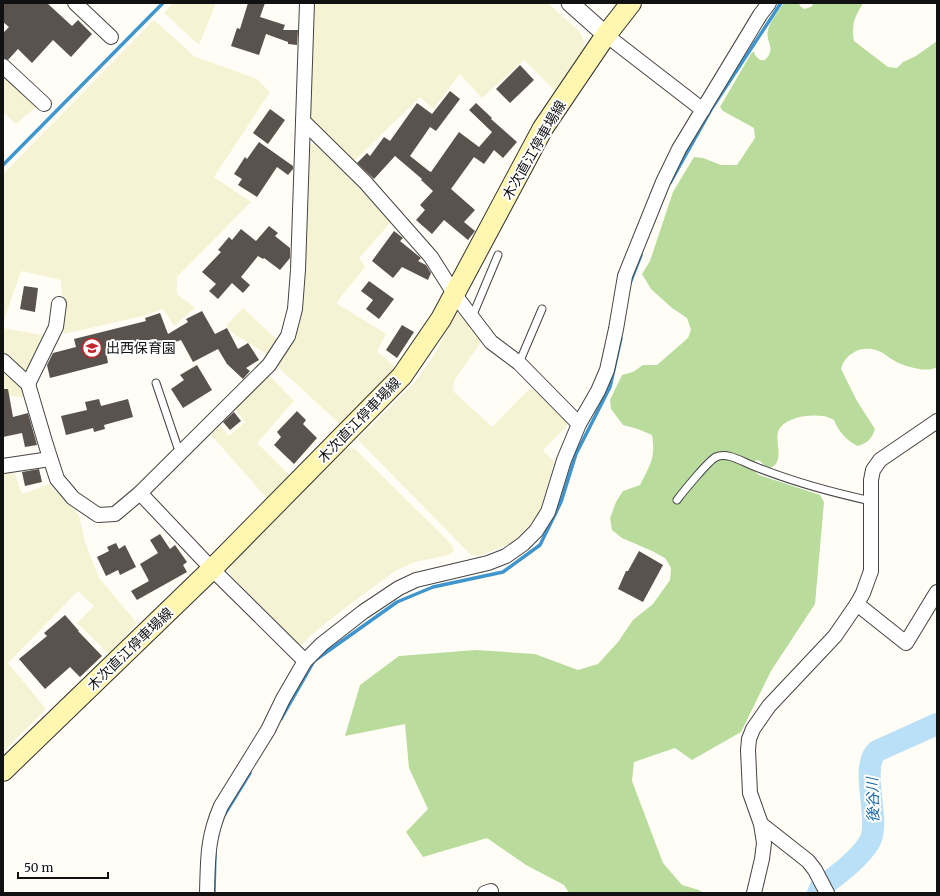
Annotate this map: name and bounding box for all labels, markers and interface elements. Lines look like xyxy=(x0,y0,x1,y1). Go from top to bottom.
street label: 木次直江停車場線 xyxy=(498,97,570,203)
school or university icon: 出西保育園 xyxy=(81,337,103,359)
place label: 出西保育園 xyxy=(106,339,176,357)
street label: 木次直江停車場線 xyxy=(314,373,404,467)
street label: 木次直江停車場線 xyxy=(83,604,177,694)
water label: 後谷川 xyxy=(863,775,882,823)
scale bar xyxy=(18,854,108,880)
text: 50 m xyxy=(24,860,53,875)

